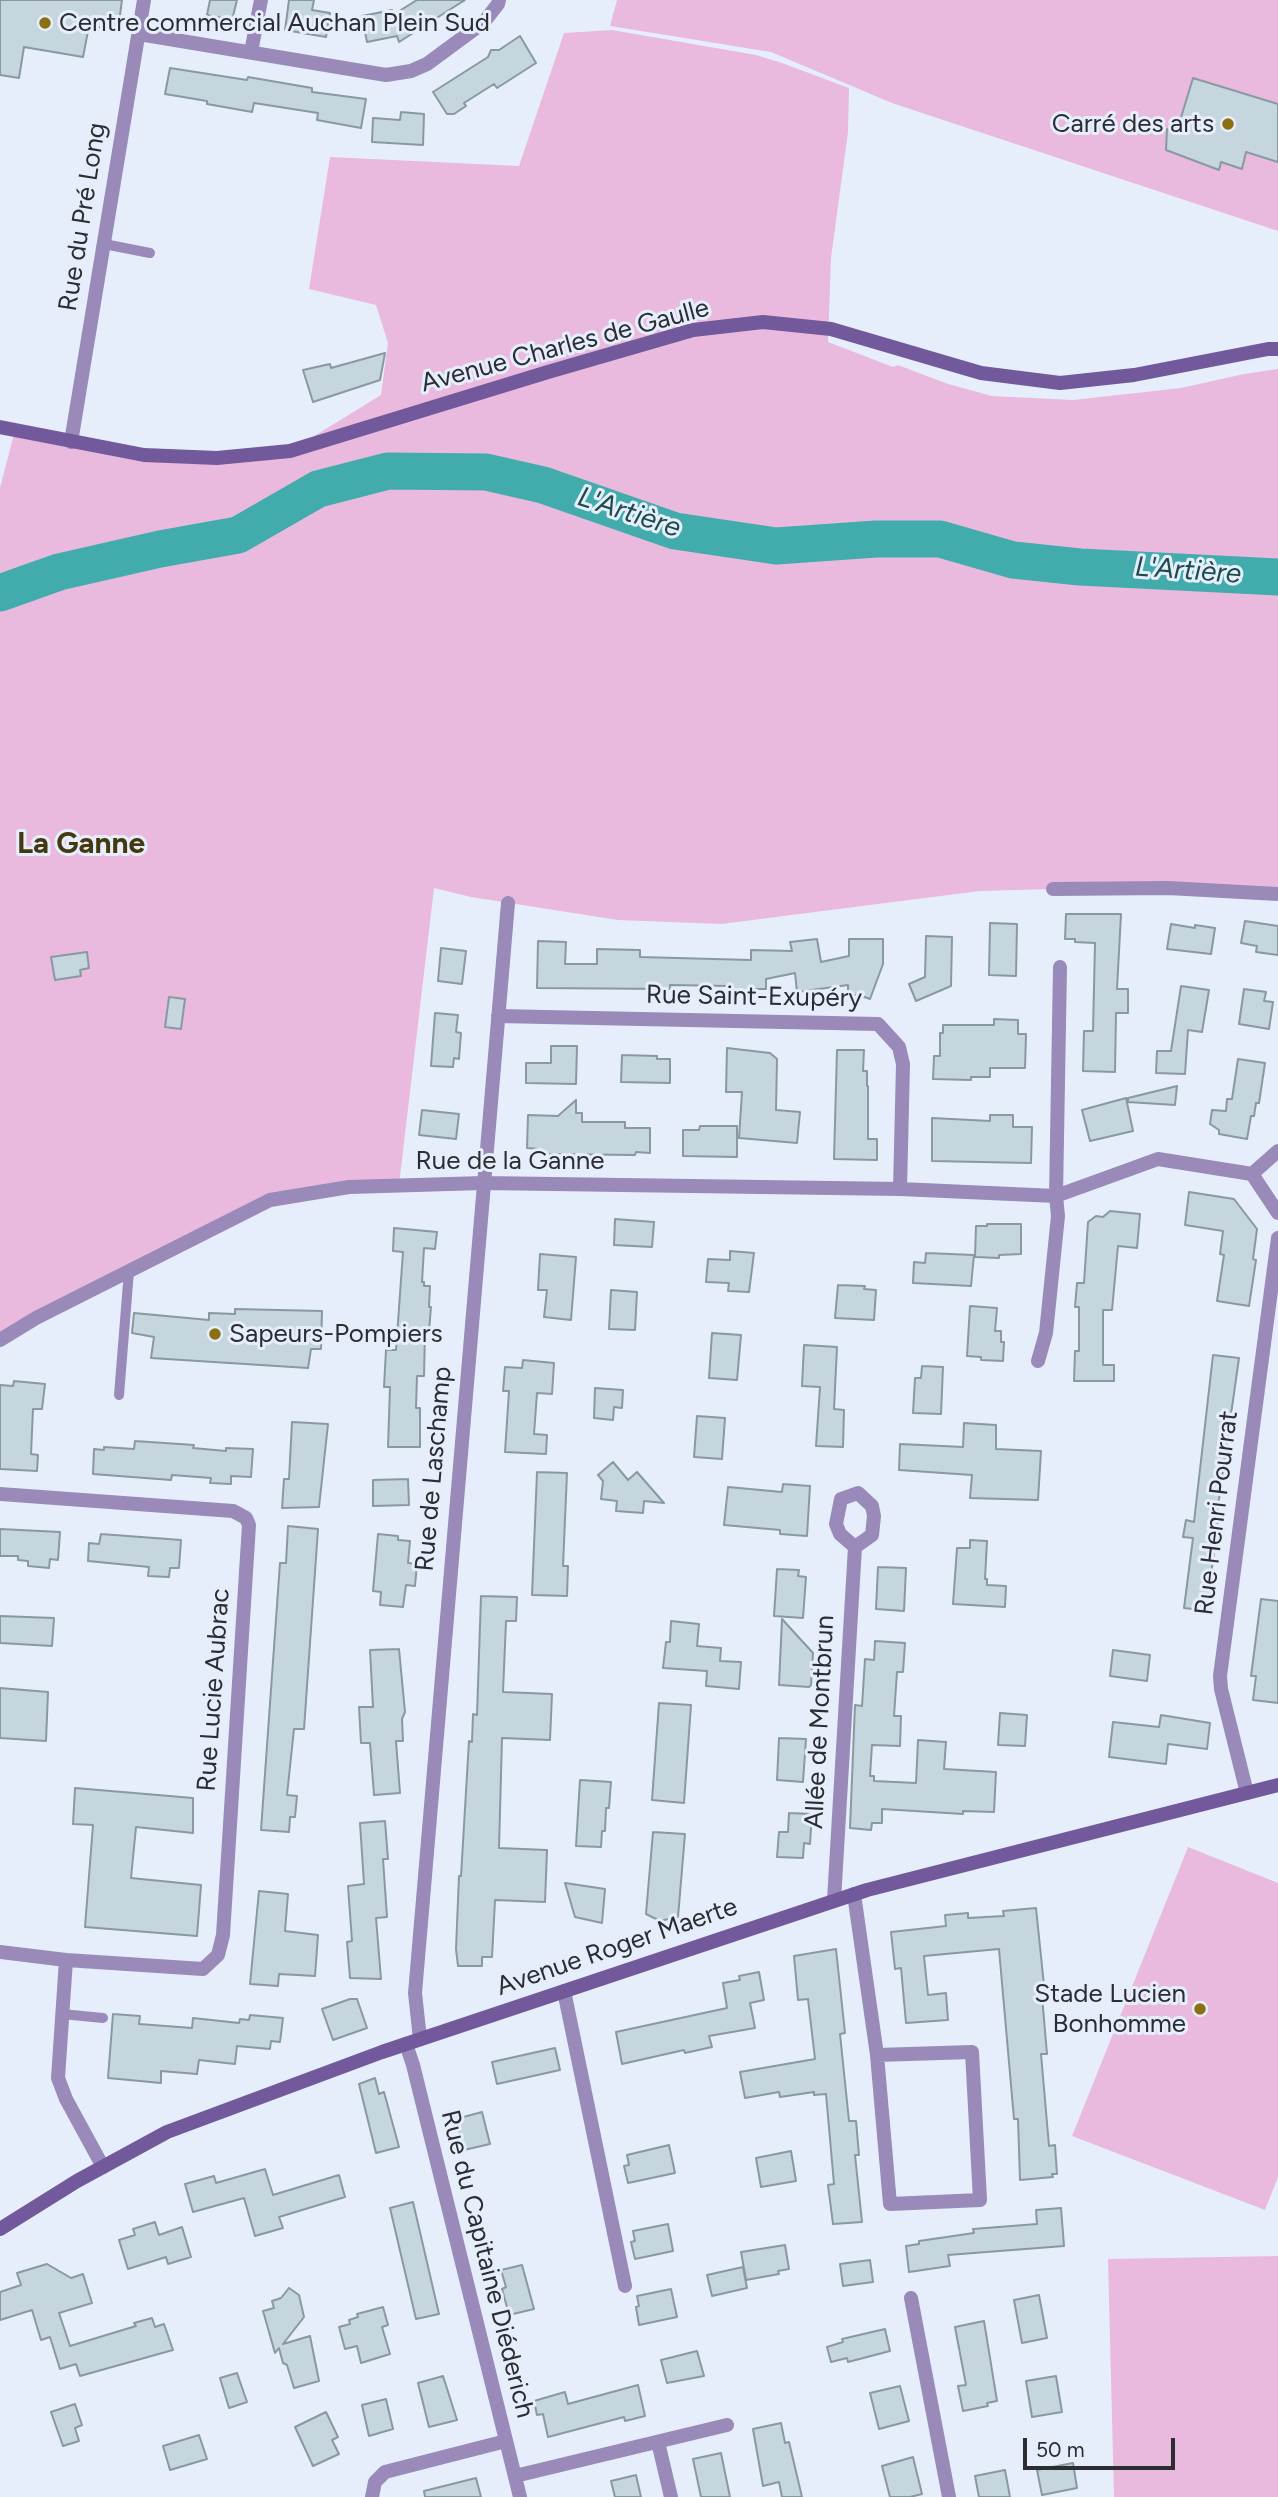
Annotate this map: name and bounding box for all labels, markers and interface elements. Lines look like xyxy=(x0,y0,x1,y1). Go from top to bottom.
place label: Centre commercial Auchan Plein Sud xyxy=(59,7,490,39)
marker: Centre commercial Auchan Plein Sud xyxy=(37,15,53,31)
place label: Carré des arts xyxy=(1052,108,1214,140)
marker: Carré des arts xyxy=(1220,116,1236,132)
street label: Rue du Pré Long xyxy=(53,121,113,313)
street label: Avenue Charles de Gaulle xyxy=(417,292,713,400)
water label: L'Artière xyxy=(573,481,685,545)
water label: L'Artière xyxy=(1134,551,1242,591)
district label: La Ganne xyxy=(17,826,145,862)
street label: Rue Saint-Exupéry xyxy=(646,980,862,1014)
street label: Rue de la Ganne xyxy=(416,1145,604,1177)
place label: Sapeurs-Pompiers xyxy=(229,1318,443,1350)
marker: Sapeurs-Pompiers xyxy=(207,1326,223,1342)
street label: Rue de Laschamp xyxy=(410,1365,458,1573)
street label: Rue Henri Pourrat xyxy=(1189,1409,1245,1617)
street label: Rue Lucie Aubrac xyxy=(191,1587,237,1793)
street label: Allée de Montbrun xyxy=(799,1614,841,1830)
street label: Avenue Roger Maerte xyxy=(493,1891,741,2003)
place label: Stade Lucien Bonhomme xyxy=(1034,1978,1186,2039)
marker: Stade Lucien Bonhomme xyxy=(1192,2001,1208,2017)
street label: Rue du Capitaine Diéderich xyxy=(434,2107,540,2421)
scale bar xyxy=(1026,2424,1178,2468)
text: 50 m xyxy=(1036,2437,1085,2462)

